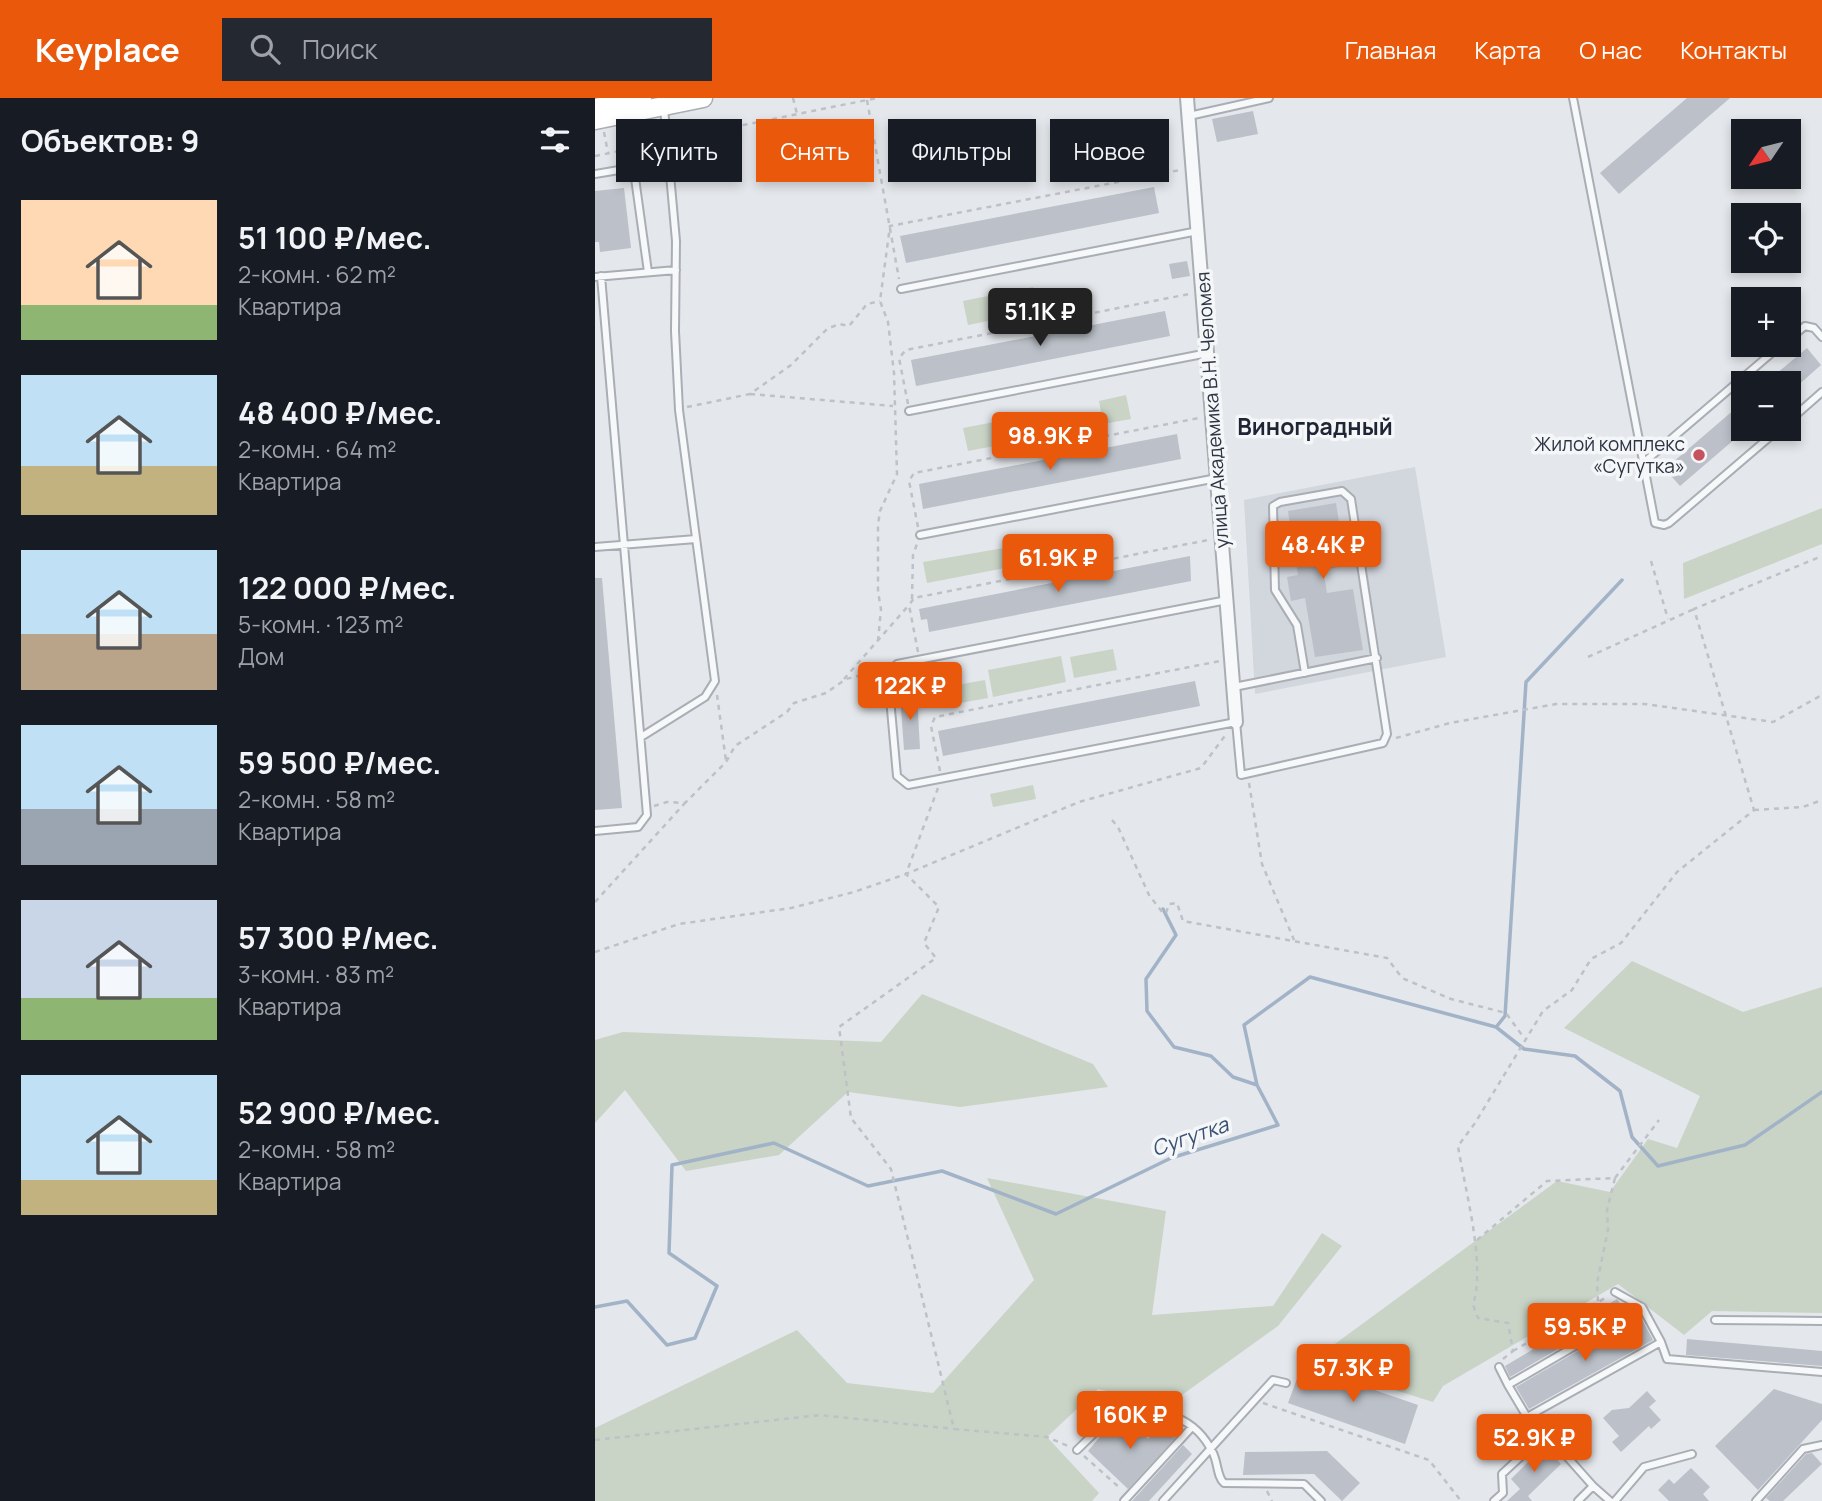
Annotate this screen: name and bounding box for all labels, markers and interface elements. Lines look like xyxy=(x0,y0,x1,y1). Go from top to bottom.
search box xyxy=(222,18,712,81)
text: Keyplace xyxy=(35,27,180,72)
icon: search xyxy=(246,30,284,68)
text: Поиск xyxy=(302,31,377,67)
text: Главная xyxy=(1345,33,1436,66)
text: Карта xyxy=(1474,33,1541,66)
text: О нас xyxy=(1579,33,1642,66)
text: Контакты xyxy=(1680,33,1787,66)
chip: Купить xyxy=(616,119,742,182)
chip: Снять xyxy=(756,119,874,182)
chip: Фильтры xyxy=(888,119,1036,182)
chip: Новое xyxy=(1050,119,1169,182)
north arrow xyxy=(1731,119,1801,189)
map controls xyxy=(1731,119,1801,441)
text: Объектов: 9 xyxy=(21,120,199,161)
icon: filters xyxy=(536,121,574,159)
button: locate xyxy=(1731,203,1801,273)
text: 51 100 ₽/мес. xyxy=(238,217,432,258)
icon: home xyxy=(77,228,161,312)
text: 2-комн. · 62 m² xyxy=(238,258,396,290)
street label: улица Академика В.Н. Челомея xyxy=(1189,271,1235,549)
button: + xyxy=(1731,287,1801,357)
pin: 51.1K ₽ xyxy=(975,288,1105,348)
text: Квартира xyxy=(238,290,342,322)
text: 51.1K ₽ xyxy=(1004,295,1076,327)
button: − xyxy=(1731,371,1801,441)
text: 48 400 ₽/мес. xyxy=(238,392,443,433)
icon: home xyxy=(77,403,161,487)
district label: Виноградный xyxy=(1237,410,1393,442)
pin: 98.9K ₽ xyxy=(985,412,1115,472)
text: 98.9K ₽ xyxy=(1008,419,1092,451)
place label: Жилой комплекс «Сугутка» xyxy=(1534,431,1685,479)
text: 2-комн. · 64 m² xyxy=(238,433,396,465)
marker: Жилой комплекс «Сугутка» xyxy=(1691,447,1707,463)
text: Квартира xyxy=(238,465,342,497)
pin: 48.4K ₽ xyxy=(1258,522,1388,581)
text: 48.4K ₽ xyxy=(1281,528,1365,560)
pin: 61.9K ₽ xyxy=(993,534,1123,594)
text: 61.9K ₽ xyxy=(1018,541,1098,573)
text: 122 000 ₽/мес. xyxy=(238,567,456,608)
icon: home xyxy=(77,578,161,662)
text: 5-комн. · 123 m² xyxy=(238,608,404,640)
text: Дом xyxy=(238,640,284,672)
pin: 122K ₽ xyxy=(853,662,967,722)
text: 122K ₽ xyxy=(874,669,946,701)
text: 59 500 ₽/мес. xyxy=(238,742,441,783)
icon: home xyxy=(77,753,161,837)
text: 2-комн. · 58 m² xyxy=(238,783,395,815)
text: Квартира xyxy=(238,815,342,847)
text: 57 300 ₽/мес. xyxy=(238,917,439,958)
icon: home xyxy=(77,928,161,1012)
text: 3-комн. · 83 m² xyxy=(238,958,394,990)
text: Квартира xyxy=(238,990,342,1022)
text: 52 900 ₽/мес. xyxy=(238,1092,441,1133)
icon: home xyxy=(77,1103,161,1187)
water label: Сугутка xyxy=(1148,1109,1233,1162)
text: 2-комн. · 58 m² xyxy=(238,1133,395,1165)
text: Квартира xyxy=(238,1165,342,1197)
pin: 59.5K ₽ xyxy=(1520,1304,1650,1363)
text: 59.5K ₽ xyxy=(1544,1310,1626,1342)
pin: 57.3K ₽ xyxy=(1288,1344,1418,1404)
text: 57.3K ₽ xyxy=(1313,1351,1393,1383)
pin: 160K ₽ xyxy=(1073,1392,1187,1451)
text: 160K ₽ xyxy=(1093,1398,1167,1430)
pin: 52.9K ₽ xyxy=(1469,1414,1599,1474)
text: 52.9K ₽ xyxy=(1493,1421,1575,1453)

